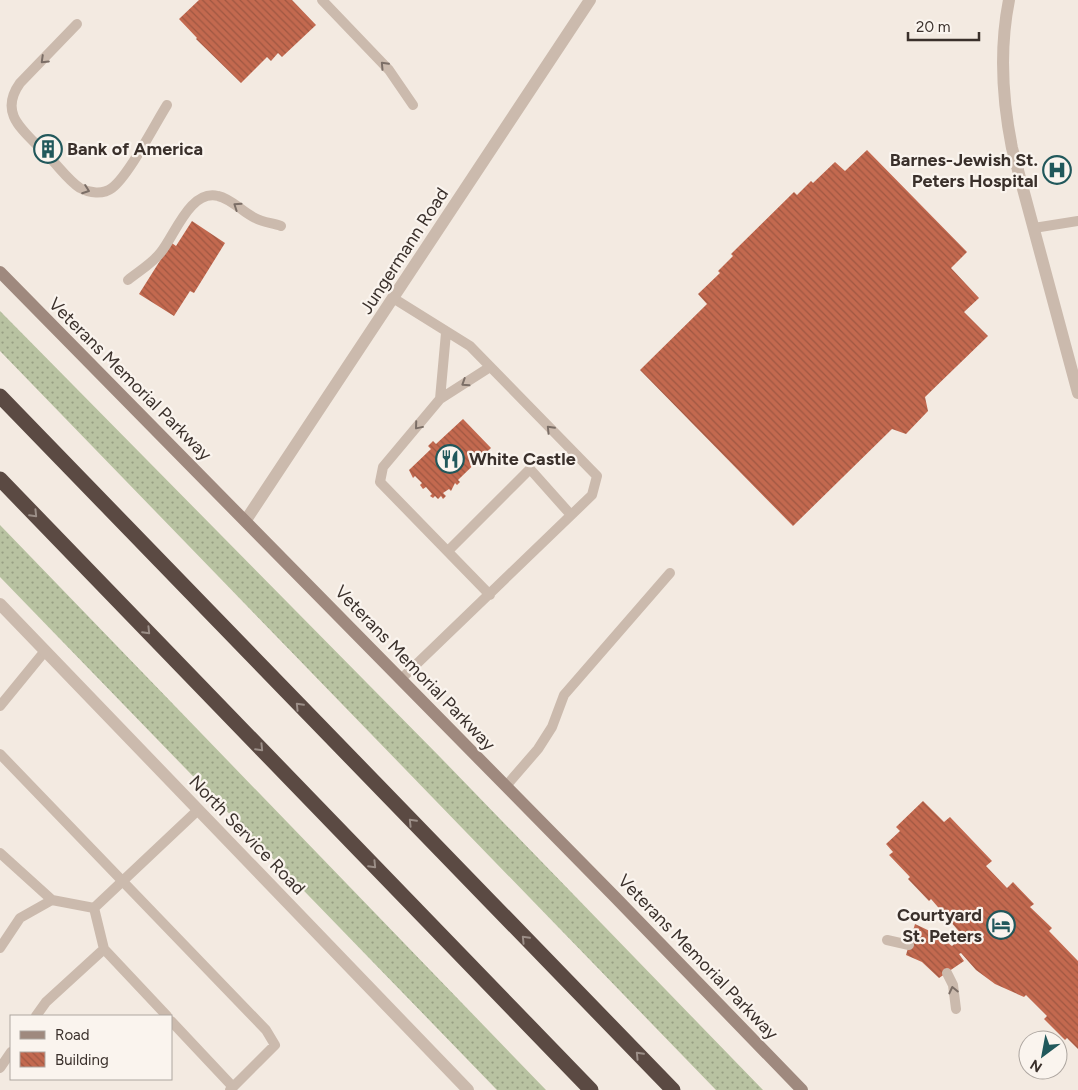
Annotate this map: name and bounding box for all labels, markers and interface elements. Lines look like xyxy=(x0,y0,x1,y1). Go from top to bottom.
scale bar xyxy=(908,10,979,42)
text: 20 m xyxy=(916,18,950,36)
one-way arrow xyxy=(41,54,50,63)
one-way arrow xyxy=(381,62,390,71)
building icon: Bank of America xyxy=(33,134,63,164)
place label: Bank of America xyxy=(67,138,203,160)
place label: Barnes-Jewish St. Peters Hospital xyxy=(890,149,1038,192)
hospital icon: Barnes-Jewish St. Peters Hospital xyxy=(1042,155,1072,185)
one-way arrow xyxy=(81,184,90,194)
street label: Jungermann Road xyxy=(355,184,453,318)
one-way arrow xyxy=(233,203,242,212)
street label: Veterans Memorial Parkway xyxy=(44,293,217,466)
one-way arrow xyxy=(461,377,471,386)
one-way arrow xyxy=(414,420,423,429)
one-way arrow xyxy=(547,426,556,435)
restaurant icon: White Castle xyxy=(435,444,465,474)
place label: White Castle xyxy=(469,448,576,470)
one-way arrow xyxy=(28,509,37,518)
street label: Veterans Memorial Parkway xyxy=(330,581,500,756)
one-way arrow xyxy=(141,625,150,634)
one-way arrow xyxy=(296,703,305,712)
one-way arrow xyxy=(254,742,263,751)
street label: North Service Road xyxy=(184,771,310,899)
one-way arrow xyxy=(409,819,418,828)
one-way arrow xyxy=(367,859,376,868)
street label: Veterans Memorial Parkway xyxy=(613,870,783,1045)
place label: Courtyard St. Peters xyxy=(897,904,983,947)
hotel icon: Courtyard St. Peters xyxy=(986,910,1016,940)
one-way arrow xyxy=(522,935,531,944)
one-way arrow xyxy=(948,986,959,995)
legend xyxy=(10,1015,172,1080)
text: Road xyxy=(55,1026,90,1044)
north arrow xyxy=(1018,1030,1068,1080)
text: Building xyxy=(55,1051,109,1069)
one-way arrow xyxy=(636,1052,645,1061)
text: N xyxy=(1027,1056,1045,1076)

